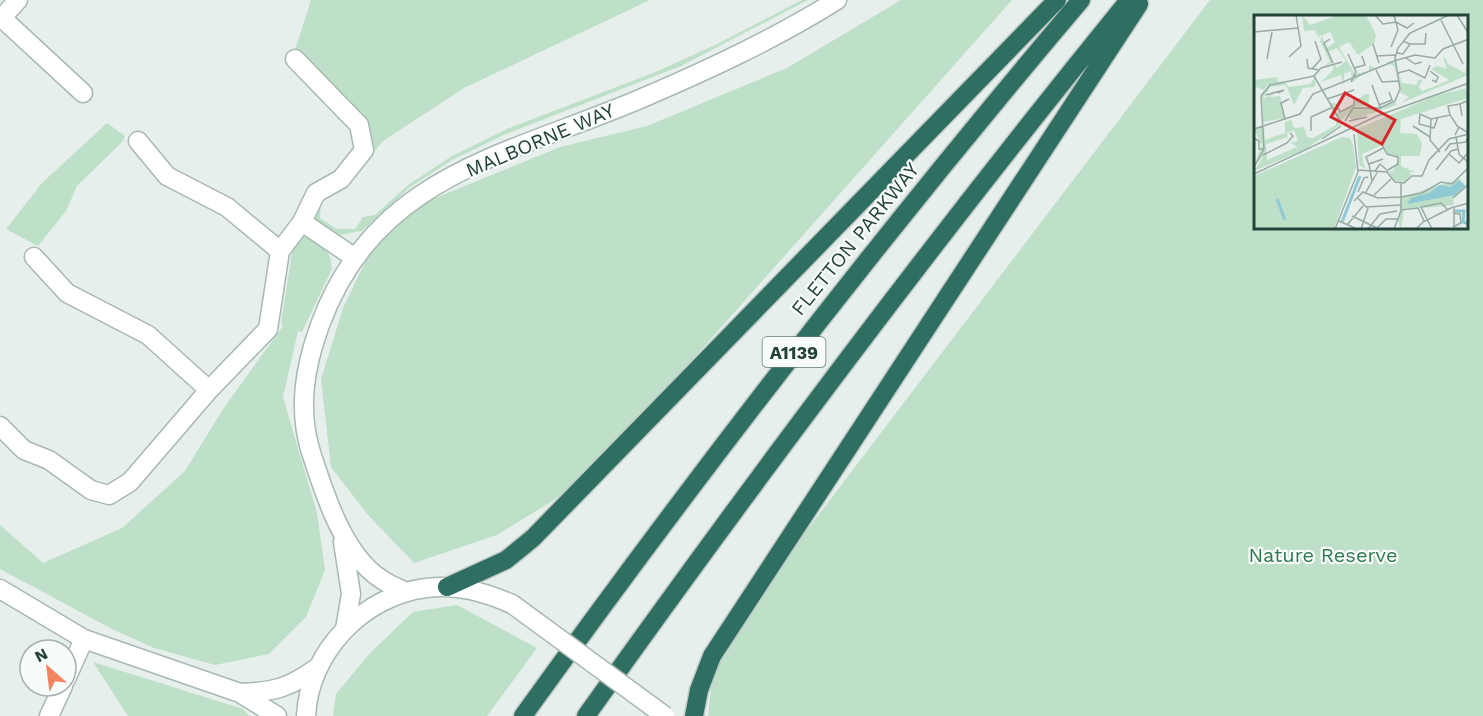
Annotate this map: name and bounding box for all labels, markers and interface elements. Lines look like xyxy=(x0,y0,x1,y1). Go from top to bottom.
inset map xyxy=(1254,15,1468,230)
street label: MALBORNE WAY xyxy=(462,98,618,182)
street label: FLETTON PARKWAY xyxy=(786,157,924,320)
road number: A1139 xyxy=(762,337,826,367)
park label: Nature Reserve xyxy=(1248,543,1398,567)
north arrow xyxy=(18,638,78,698)
text: N xyxy=(31,644,51,666)

